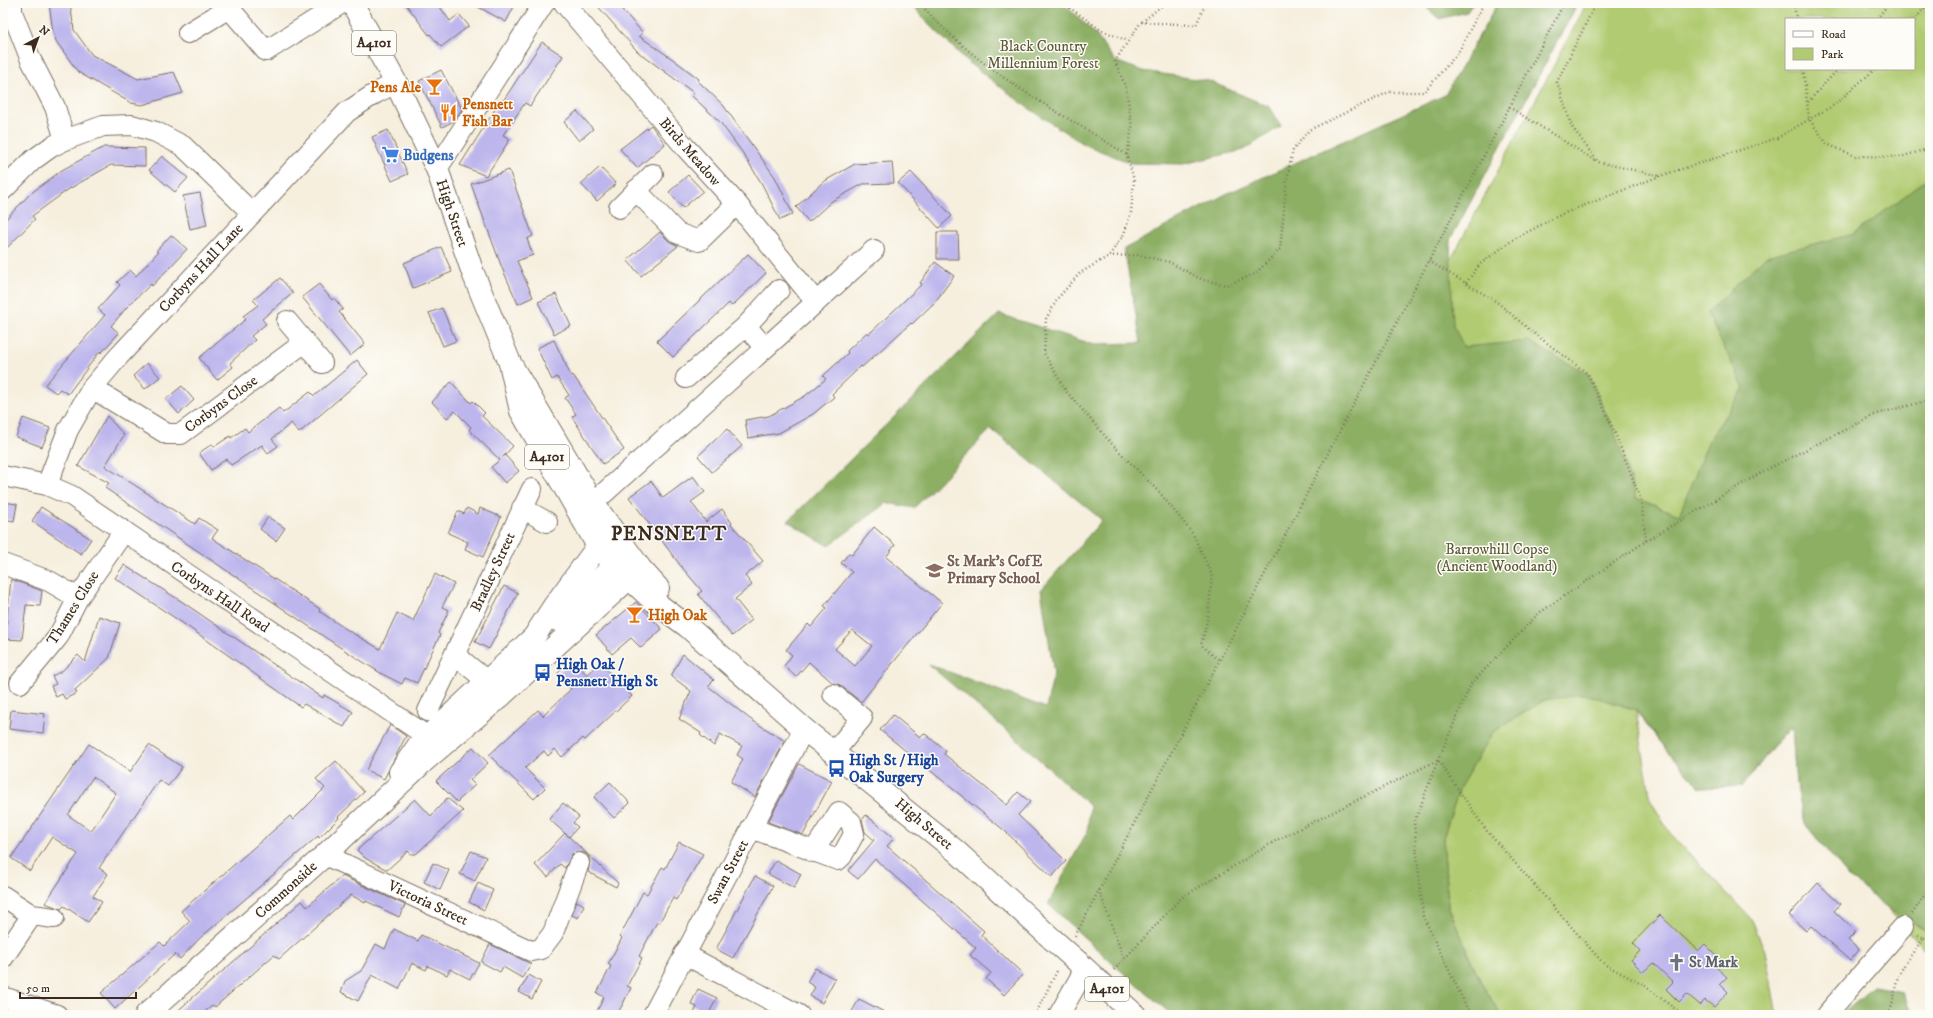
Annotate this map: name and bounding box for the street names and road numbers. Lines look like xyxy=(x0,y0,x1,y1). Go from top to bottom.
road number: A4101 xyxy=(352,31,396,55)
street label: Birds Meadow xyxy=(655,114,725,191)
street label: High Street xyxy=(432,177,472,250)
street label: Corbyns Hall Lane xyxy=(155,219,247,317)
street label: Corbyns Close xyxy=(181,371,261,437)
road number: A4101 xyxy=(525,445,569,469)
street label: Bradley Street xyxy=(466,529,520,615)
street label: Corbyns Hall Road xyxy=(167,557,274,637)
street label: Thames Close xyxy=(43,567,103,649)
street label: High Street xyxy=(891,794,957,854)
street label: Swan Street xyxy=(703,836,753,907)
street label: Commonside xyxy=(251,857,321,923)
street label: Victoria Street xyxy=(384,876,471,930)
road number: A4101 xyxy=(1085,977,1129,1001)

